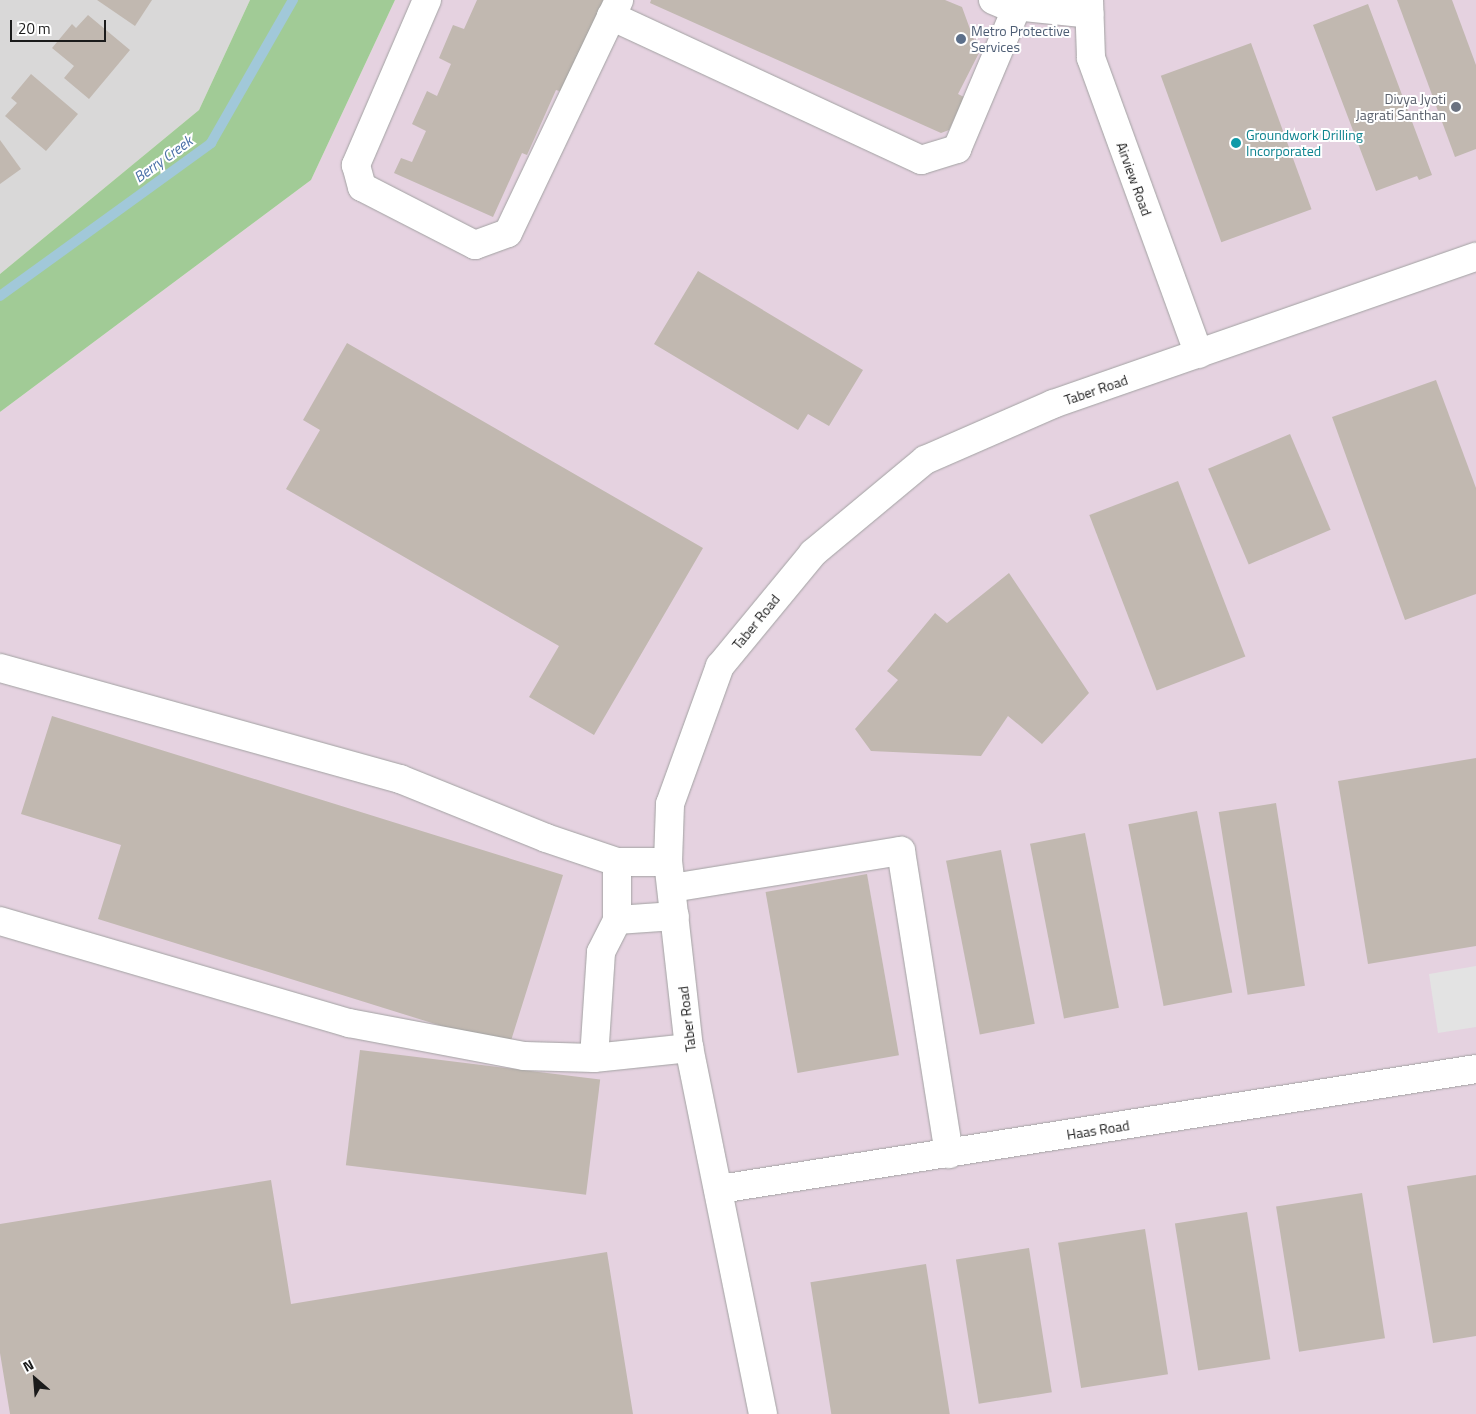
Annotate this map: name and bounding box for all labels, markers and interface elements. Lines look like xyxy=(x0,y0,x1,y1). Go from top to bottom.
scale bar xyxy=(12,10,109,42)
text: 20 m xyxy=(18,17,51,40)
place label: Metro Protective Services xyxy=(971,23,1070,56)
marker: Metro Protective Services xyxy=(955,33,967,45)
place label: Divya Jyoti Jagrati Santhan xyxy=(1356,91,1446,124)
marker: Divya Jyoti Jagrati Santhan xyxy=(1450,101,1462,113)
place label: Groundwork Drilling Incorporated xyxy=(1246,127,1363,160)
water label: Berry Creek xyxy=(130,132,196,186)
marker: Groundwork Drilling Incorporated xyxy=(1230,137,1242,149)
street label: Airview Road xyxy=(1113,140,1155,218)
street label: Taber Road xyxy=(1062,371,1130,409)
street label: Taber Road xyxy=(729,591,783,653)
street label: Taber Road xyxy=(675,985,699,1053)
street label: Haas Road xyxy=(1065,1117,1131,1143)
north arrow xyxy=(10,1354,60,1404)
text: N xyxy=(19,1354,37,1377)

